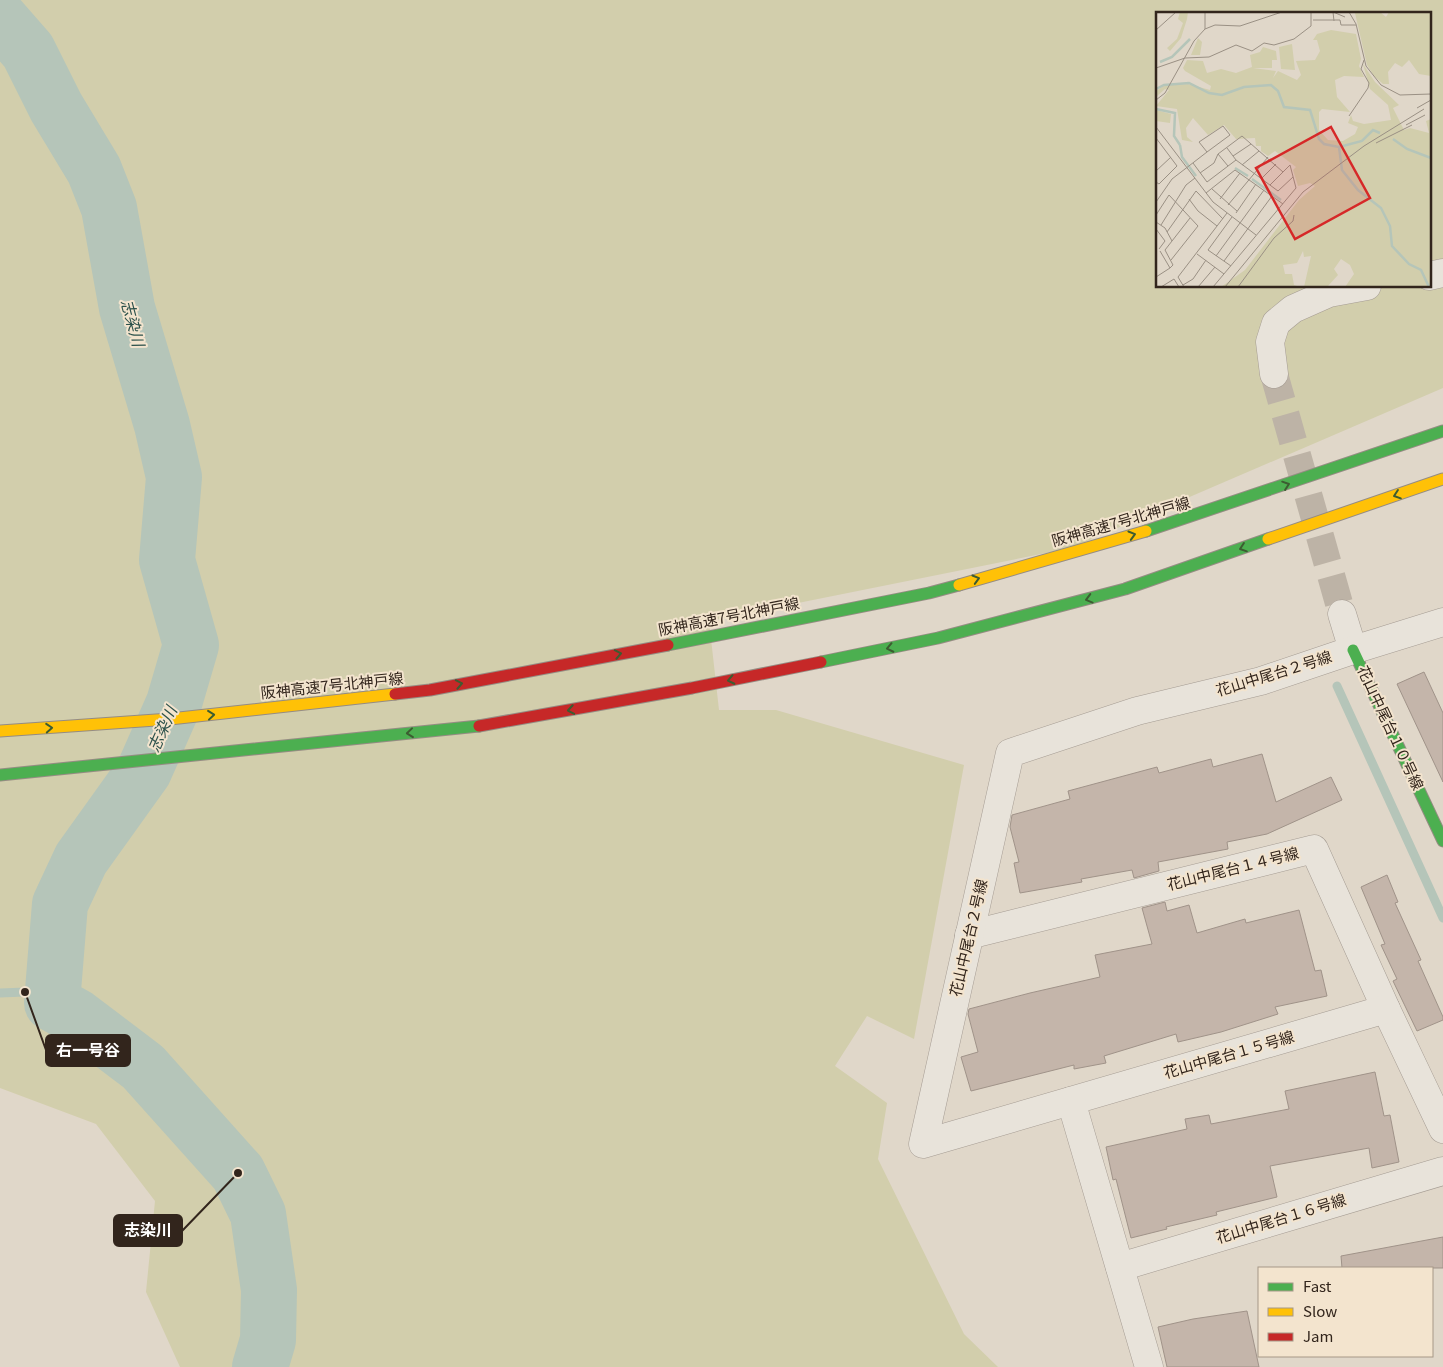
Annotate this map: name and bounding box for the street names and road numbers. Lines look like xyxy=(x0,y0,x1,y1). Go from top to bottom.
street label: 阪神高速7号北神戸線 xyxy=(1049,491,1192,550)
street label: 阪神高速7号北神戸線 xyxy=(656,592,801,640)
street label: 花山中尾台２号線 xyxy=(1213,645,1334,700)
street label: 花山中尾台１０号線 xyxy=(1353,662,1429,793)
street label: 阪神高速7号北神戸線 xyxy=(259,667,404,702)
street label: 花山中尾台１４号線 xyxy=(1165,841,1301,894)
street label: 花山中尾台２号線 xyxy=(944,877,991,998)
street label: 花山中尾台１５号線 xyxy=(1161,1025,1296,1082)
street label: 花山中尾台１６号線 xyxy=(1213,1188,1348,1247)

